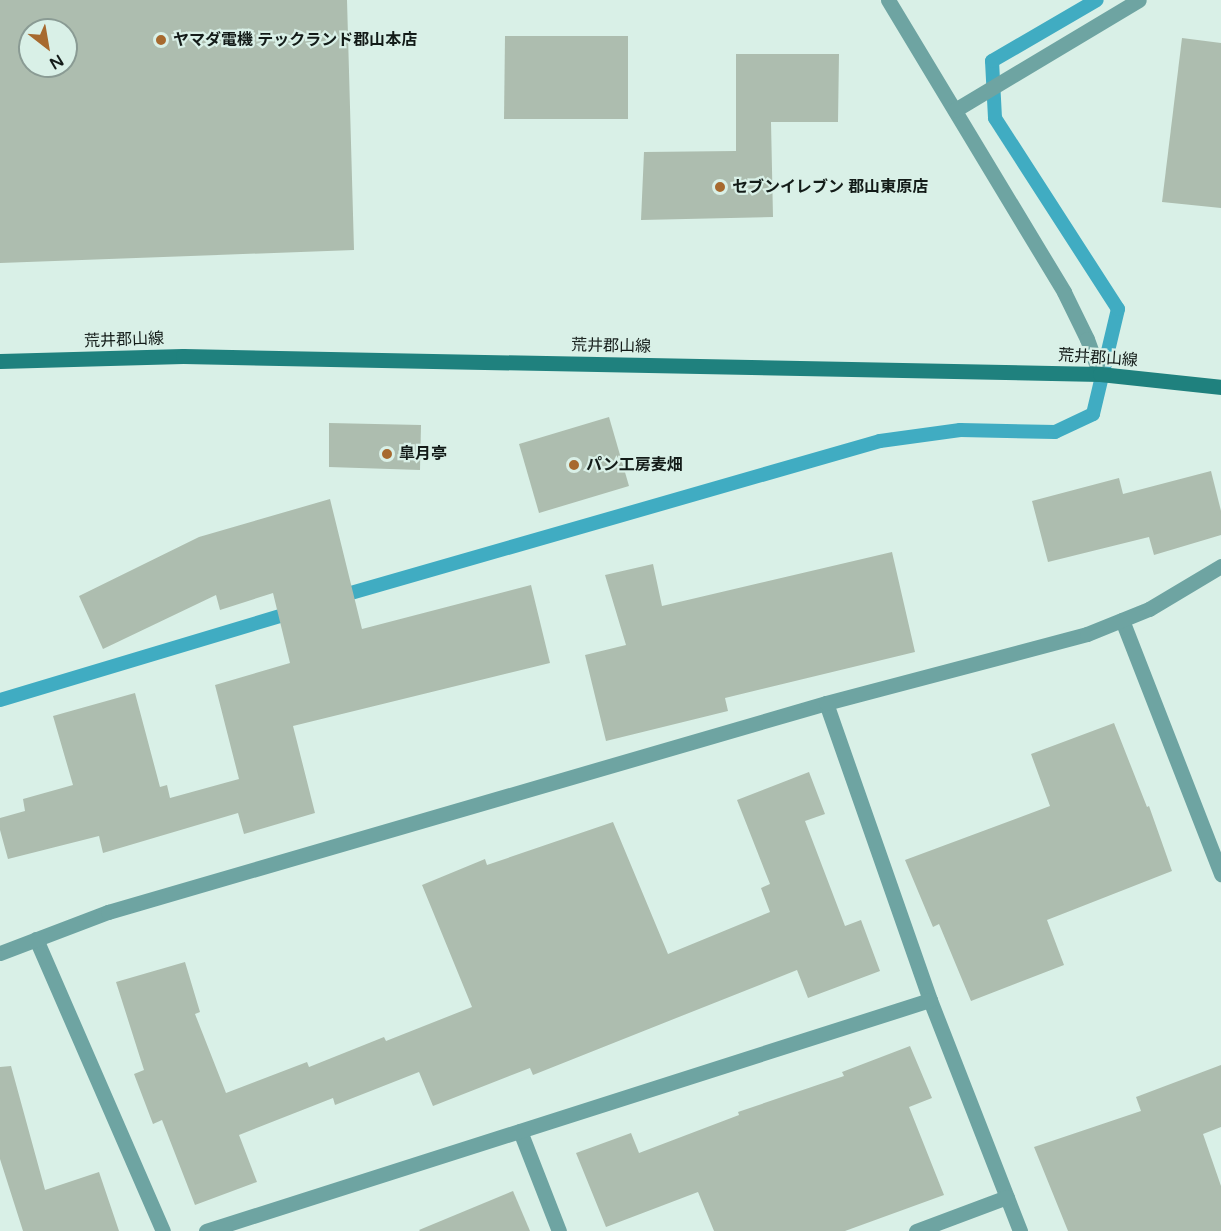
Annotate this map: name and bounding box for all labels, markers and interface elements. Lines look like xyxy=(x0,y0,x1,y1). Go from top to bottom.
north arrow xyxy=(18,18,78,78)
place label: ヤマダ電機 テックランド郡山本店 xyxy=(173,30,417,50)
marker: ヤマダ電機 テックランド郡山本店 xyxy=(154,33,168,47)
text: N xyxy=(46,50,67,74)
place label: セブンイレブン 郡山東原店 xyxy=(732,177,928,197)
marker: セブンイレブン 郡山東原店 xyxy=(713,180,727,194)
street label: 荒井郡山線 xyxy=(84,329,164,351)
street label: 荒井郡山線 xyxy=(571,336,651,356)
street label: 荒井郡山線 xyxy=(1057,346,1139,370)
place label: 皐月亭 xyxy=(399,444,447,464)
marker: 皐月亭 xyxy=(380,447,394,461)
place label: パン工房麦畑 xyxy=(586,455,682,475)
marker: パン工房麦畑 xyxy=(567,458,581,472)

